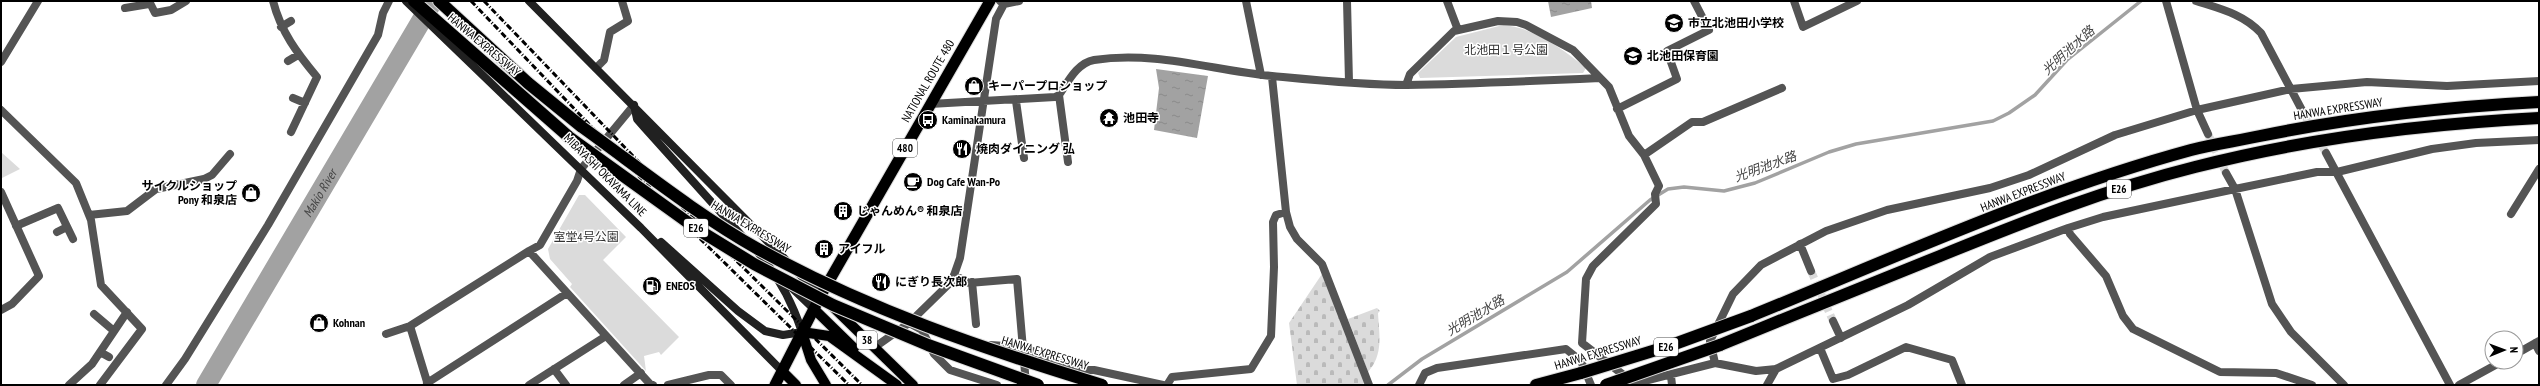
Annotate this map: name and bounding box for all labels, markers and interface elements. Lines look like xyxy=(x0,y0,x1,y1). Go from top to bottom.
street label: HANWA EXPRESSWAY xyxy=(445,10,524,80)
school or university icon: 市立北池田小学校 xyxy=(1663,12,1685,34)
place label: 市立北池田小学校 xyxy=(1688,15,1784,30)
water label: 光明池水路 xyxy=(2038,22,2099,78)
street label: NATIONAL ROUTE 480 xyxy=(898,37,957,125)
park label: 北池田１号公園 xyxy=(1464,42,1548,57)
school or university icon: 北池田保育園 xyxy=(1622,45,1644,67)
place label: 北池田保育園 xyxy=(1647,48,1719,63)
shop icon: キーパープロショップ xyxy=(963,75,985,97)
place label: キーパープロショップ xyxy=(988,78,1107,93)
street label: HANWA EXPRESSWAY xyxy=(2292,94,2384,123)
temple icon: 池田寺 xyxy=(1098,107,1120,129)
bus stop icon: Kaminakamura xyxy=(917,109,939,131)
place label: 池田寺 xyxy=(1123,110,1159,125)
place label: Kaminakamura xyxy=(942,112,1006,127)
street label: MIBAYASHI OKAYAMA LINE xyxy=(561,130,650,219)
restaurant icon: 焼肉ダイニング 弘 xyxy=(951,138,973,160)
road number: 480 xyxy=(893,139,917,157)
place label: 焼肉ダイニング 弘 xyxy=(976,141,1074,156)
water label: 光明池水路 xyxy=(1732,147,1800,186)
water label: Makio River xyxy=(299,164,342,220)
street label: HANWA EXPRESSWAY xyxy=(1978,168,2068,215)
cafe icon: Dog Cafe Wan-Po xyxy=(902,171,924,193)
place label: Dog Cafe Wan-Po xyxy=(927,174,1001,189)
place label: サイクルショップ Pony 和泉店 xyxy=(142,178,237,207)
road number: E26 xyxy=(2107,180,2131,198)
shop icon: サイクルショップ Pony 和泉店 xyxy=(240,182,262,204)
street label: HANWA EXPRESSWAY xyxy=(709,197,794,256)
building icon: じゃんめん® 和泉店 xyxy=(832,200,854,222)
place label: じゃんめん® 和泉店 xyxy=(857,203,963,218)
road number: E26 xyxy=(684,219,708,237)
park label: 室堂4号公園 xyxy=(553,229,619,244)
building icon: アイフル xyxy=(813,238,835,260)
place label: アイフル xyxy=(838,241,885,256)
restaurant icon: にぎり長次郎 xyxy=(870,271,892,293)
place label: にぎり長次郎 xyxy=(895,274,967,289)
fuel station icon: ENEOS xyxy=(641,275,663,297)
place label: ENEOS xyxy=(666,278,695,293)
water label: 光明池水路 xyxy=(1443,291,1508,339)
shop icon: Kohnan xyxy=(308,312,330,334)
place label: Kohnan xyxy=(333,315,365,330)
north arrow xyxy=(2484,330,2524,370)
road number: 38 xyxy=(857,331,877,349)
street label: HANWA EXPRESSWAY xyxy=(1000,332,1091,373)
street label: HANWA EXPRESSWAY xyxy=(1553,332,1644,373)
road number: E26 xyxy=(1654,338,1678,356)
text: N xyxy=(2507,347,2521,353)

